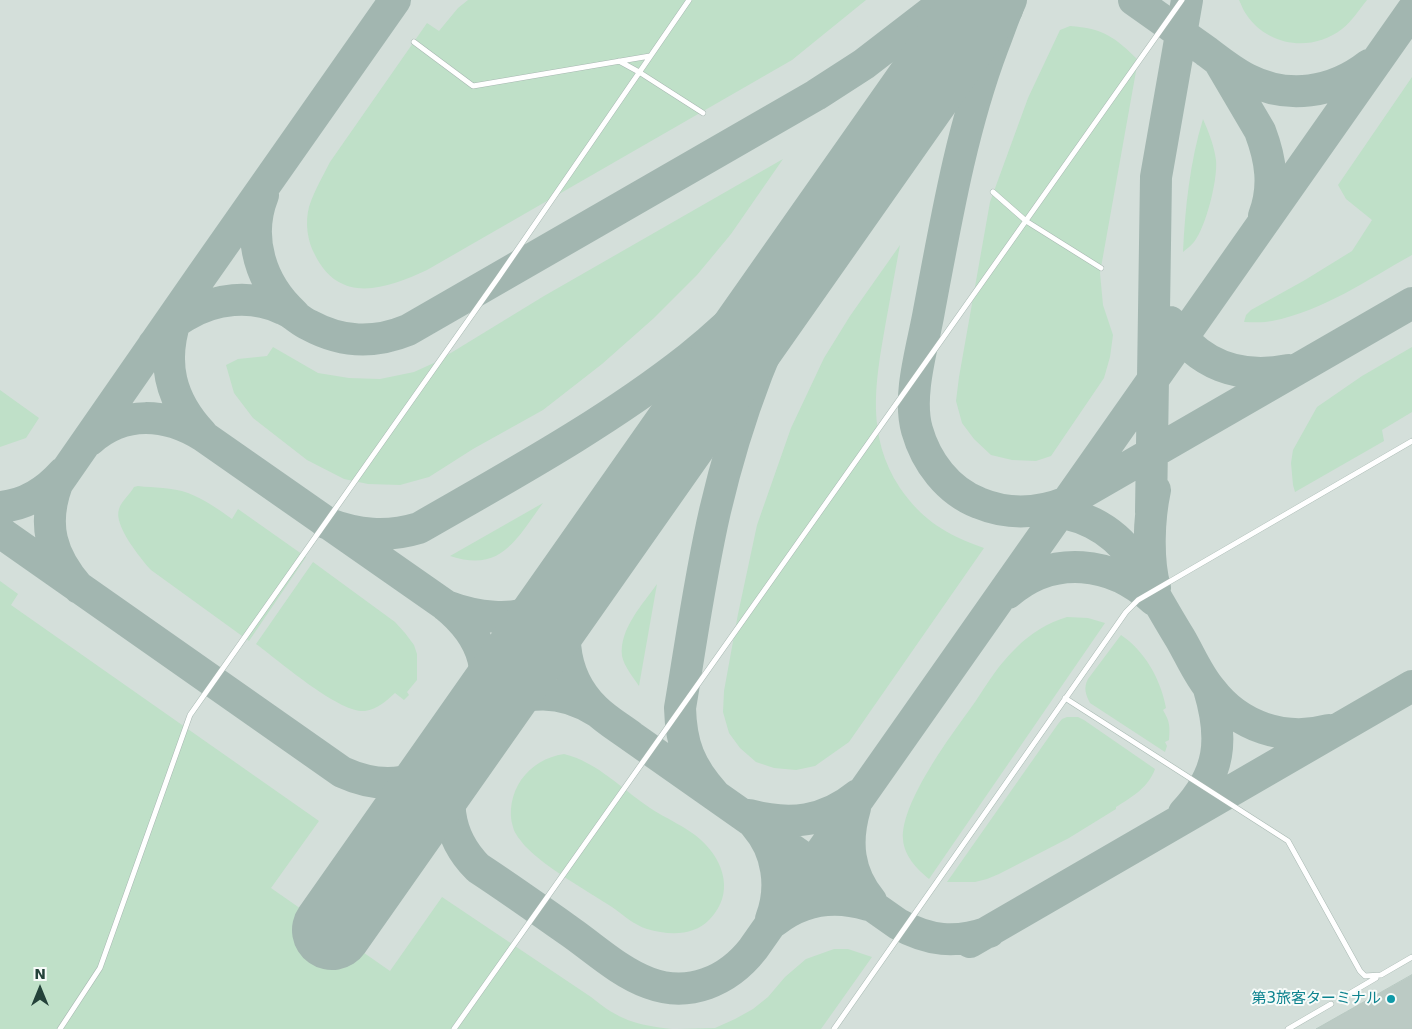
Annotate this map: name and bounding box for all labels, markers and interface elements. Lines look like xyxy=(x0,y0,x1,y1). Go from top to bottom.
north arrow xyxy=(15,964,65,1014)
text: N xyxy=(34,966,46,982)
place label: 第3旅客ターミナル xyxy=(1251,990,1381,1008)
marker: 第3旅客ターミナル xyxy=(1385,993,1397,1005)

